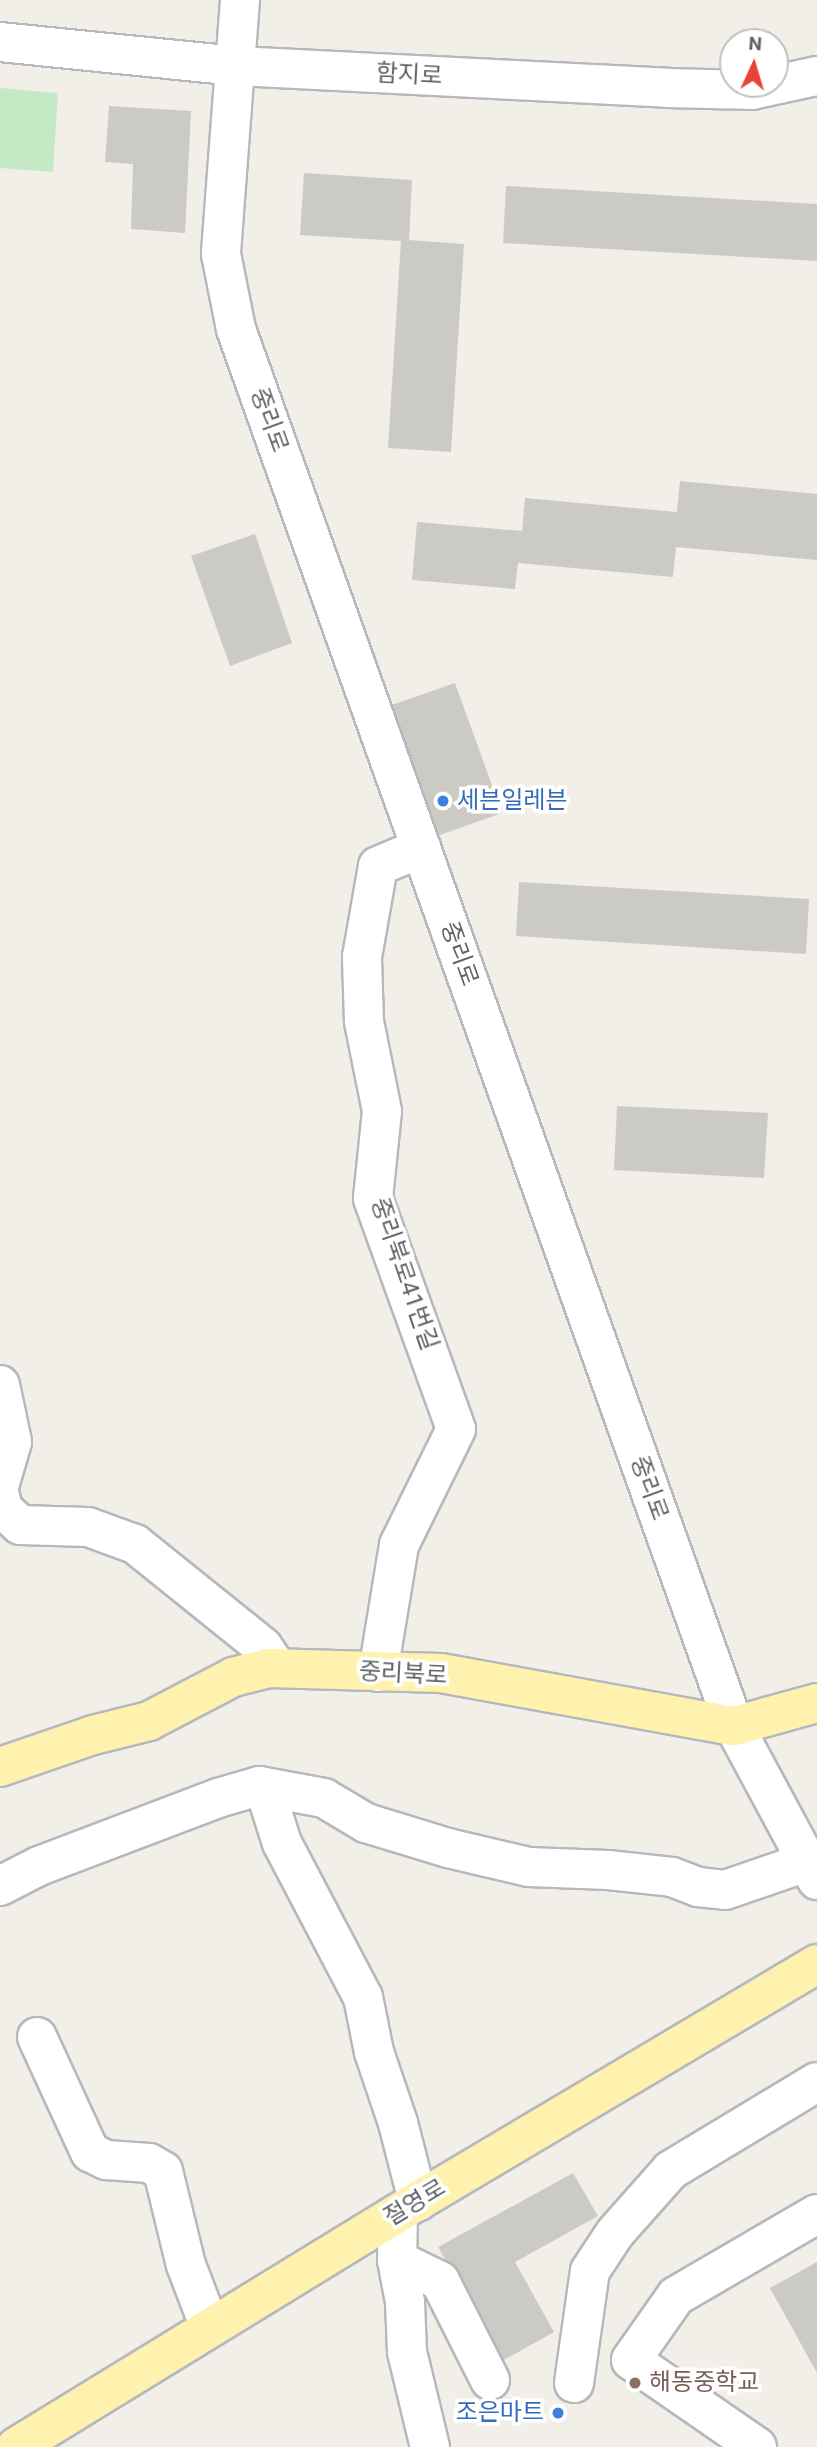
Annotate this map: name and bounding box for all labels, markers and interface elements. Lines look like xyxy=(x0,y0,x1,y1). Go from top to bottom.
north arrow xyxy=(719,28,789,98)
text: N xyxy=(748,32,763,55)
street label: 함지로 xyxy=(375,59,443,91)
street label: 중리로 xyxy=(244,384,294,456)
place label: 세븐일레븐 xyxy=(457,787,567,815)
marker: 세븐일레븐 xyxy=(435,793,451,809)
street label: 중리로 xyxy=(434,918,484,990)
street label: 중리북로41번길 xyxy=(364,1194,444,1354)
street label: 중리로 xyxy=(624,1452,674,1524)
street label: 중리북로 xyxy=(358,1657,448,1691)
street label: 절영로 xyxy=(379,2174,451,2232)
place label: 해동중학교 xyxy=(649,2369,759,2397)
marker: 해동중학교 xyxy=(627,2375,643,2391)
place label: 조은마트 xyxy=(456,2399,544,2427)
marker: 조은마트 xyxy=(550,2405,566,2421)

